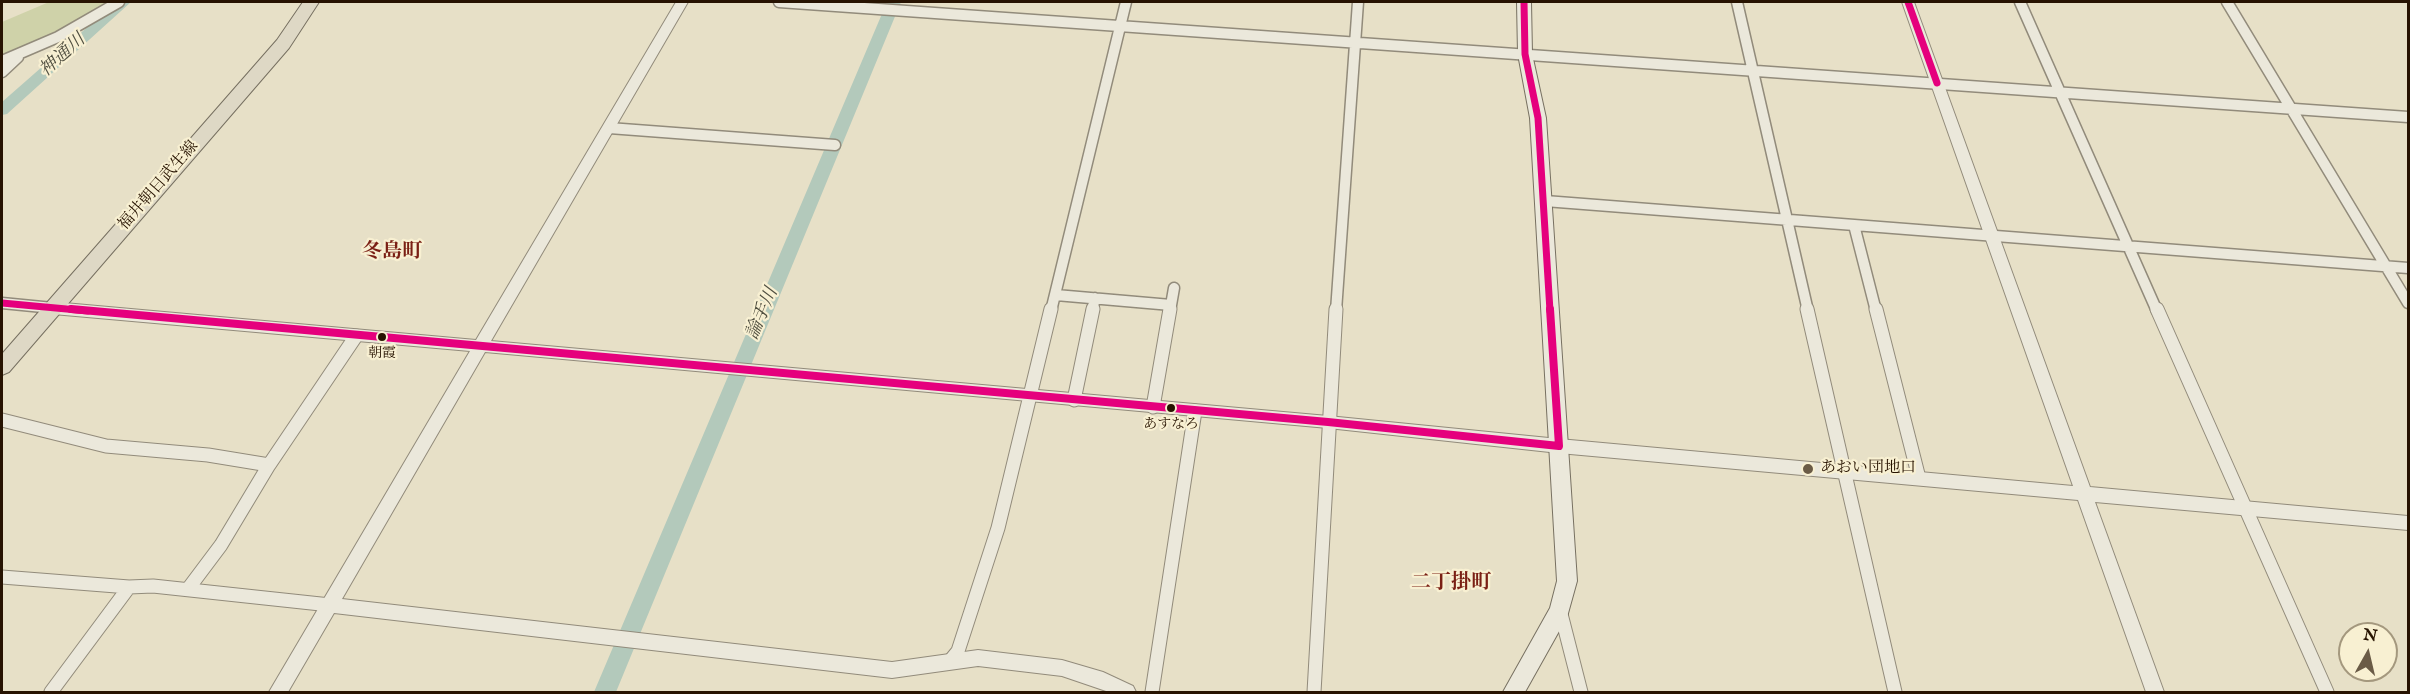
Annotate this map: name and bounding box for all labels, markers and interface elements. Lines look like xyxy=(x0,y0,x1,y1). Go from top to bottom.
water label: 神通川 xyxy=(36,30,90,82)
street label: 福井朝日武生線 xyxy=(115,137,203,235)
district label: 冬島町 xyxy=(362,241,422,265)
water label: 論手川 xyxy=(743,285,783,343)
marker: 朝霞 xyxy=(376,331,388,343)
place label: 朝霞 xyxy=(368,346,396,362)
marker: あすなろ xyxy=(1165,402,1177,414)
place label: あすなろ xyxy=(1143,417,1199,433)
place label: あおい団地口 xyxy=(1820,459,1916,479)
marker: あおい団地口 xyxy=(1801,462,1815,476)
district label: 二丁掛町 xyxy=(1411,572,1491,596)
north arrow xyxy=(2338,622,2398,682)
text: N xyxy=(2362,625,2378,647)

